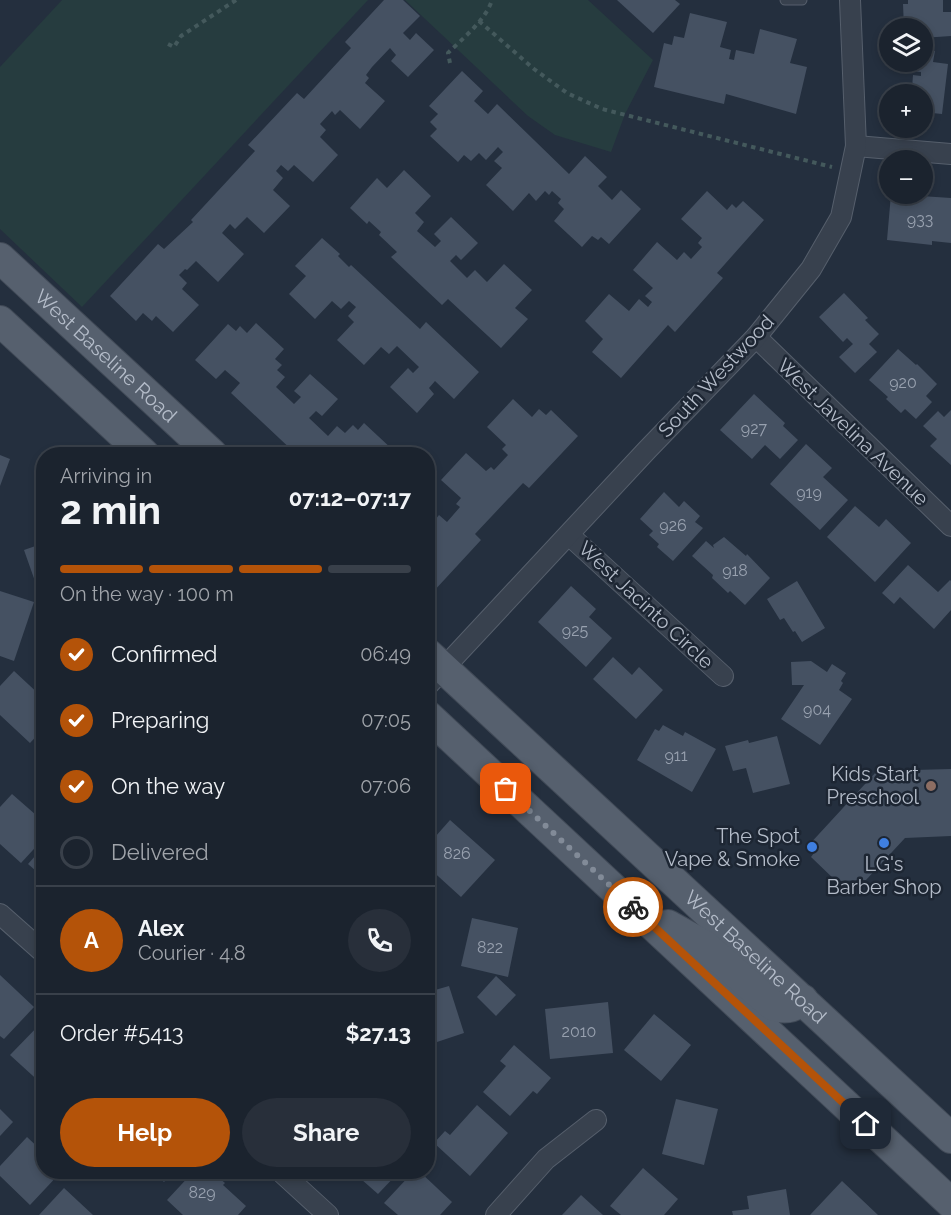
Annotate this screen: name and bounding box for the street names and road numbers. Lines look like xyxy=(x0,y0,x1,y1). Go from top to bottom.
street label: West Baseline Road xyxy=(30,284,182,427)
street label: South Westwood xyxy=(653,310,779,442)
street label: West Javelina Avenue xyxy=(772,353,934,511)
street label: West Jacinto Circle xyxy=(573,536,719,674)
street label: West Baseline Road xyxy=(679,885,831,1029)

